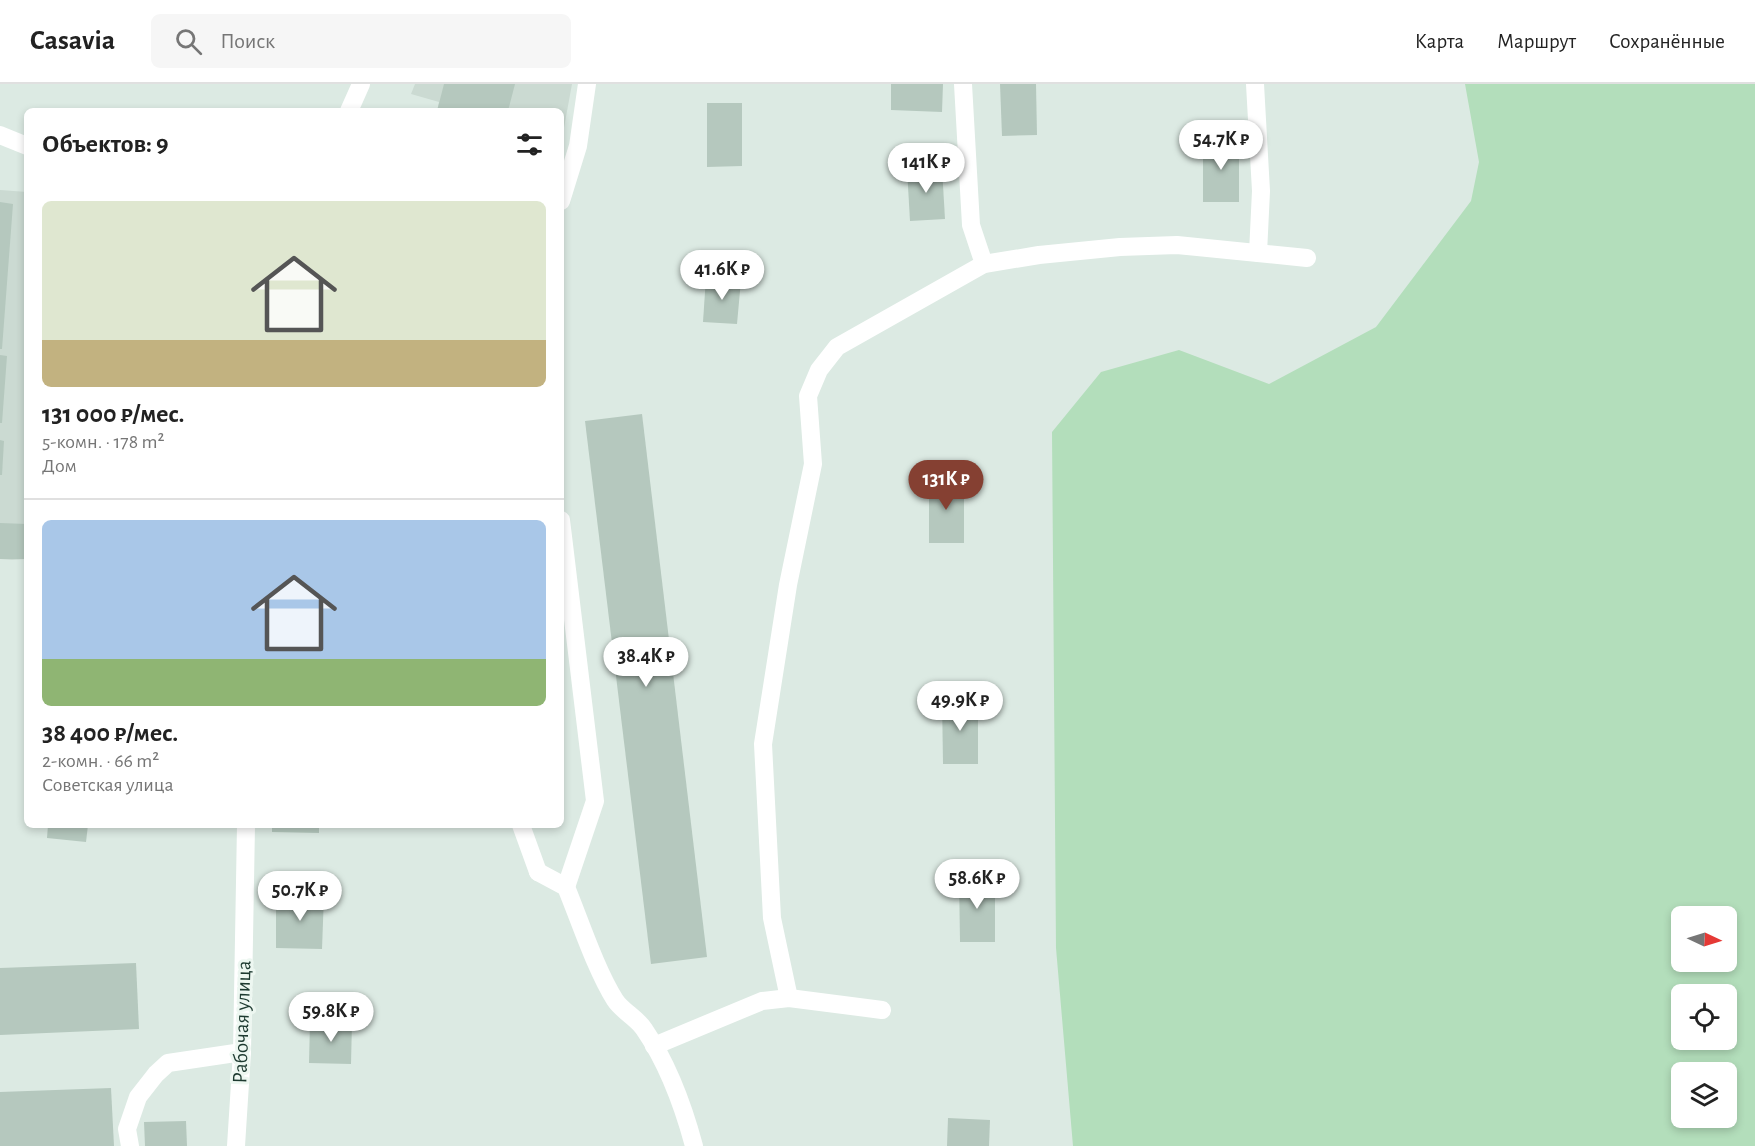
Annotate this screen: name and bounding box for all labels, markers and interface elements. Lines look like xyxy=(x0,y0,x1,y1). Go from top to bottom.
search box xyxy=(151,14,571,68)
icon: search xyxy=(172,25,205,58)
text: Casavia xyxy=(30,27,115,55)
text: Поиск xyxy=(220,30,275,52)
text: Карта xyxy=(1415,31,1464,52)
text: Маршрут xyxy=(1497,31,1576,52)
text: Сохранённые xyxy=(1609,31,1725,52)
pin: 54.7K ₽ xyxy=(1166,120,1276,171)
icon: filters xyxy=(513,128,546,161)
text: 54.7K ₽ xyxy=(1193,129,1249,149)
text: Объектов: 9 xyxy=(42,131,169,157)
pin: 141K ₽ xyxy=(877,143,975,194)
text: 141K ₽ xyxy=(902,152,950,172)
icon: home xyxy=(240,240,348,348)
pin: 41.6K ₽ xyxy=(667,250,777,301)
text: 41.6K ₽ xyxy=(694,259,750,279)
text: 131 000 ₽/мес. xyxy=(42,401,184,427)
text: 5-комн. · 178 m² xyxy=(42,432,164,452)
text: Дом xyxy=(42,456,77,476)
pin: 131K ₽ xyxy=(897,460,995,511)
text: 131K ₽ xyxy=(922,469,970,489)
icon: home xyxy=(240,559,348,667)
pin: 38.4K ₽ xyxy=(591,637,701,688)
text: 38.4K ₽ xyxy=(617,646,675,666)
pin: 49.9K ₽ xyxy=(905,681,1015,732)
text: 49.9K ₽ xyxy=(931,690,989,710)
text: 38 400 ₽/мес. xyxy=(42,720,178,746)
text: 2-комн. · 66 m² xyxy=(42,751,159,771)
text: Советская улица xyxy=(42,775,174,795)
pin: 58.6K ₽ xyxy=(922,859,1032,910)
text: 58.6K ₽ xyxy=(949,868,1005,888)
pin: 50.7K ₽ xyxy=(245,871,355,922)
text: 50.7K ₽ xyxy=(272,880,328,900)
north arrow xyxy=(1671,906,1737,972)
map controls xyxy=(1671,906,1737,1128)
street label: Рабочая улица xyxy=(229,960,255,1084)
button: locate xyxy=(1671,984,1737,1050)
pin: 59.8K ₽ xyxy=(276,992,386,1043)
text: 59.8K ₽ xyxy=(303,1001,359,1021)
button: layers xyxy=(1671,1062,1737,1128)

